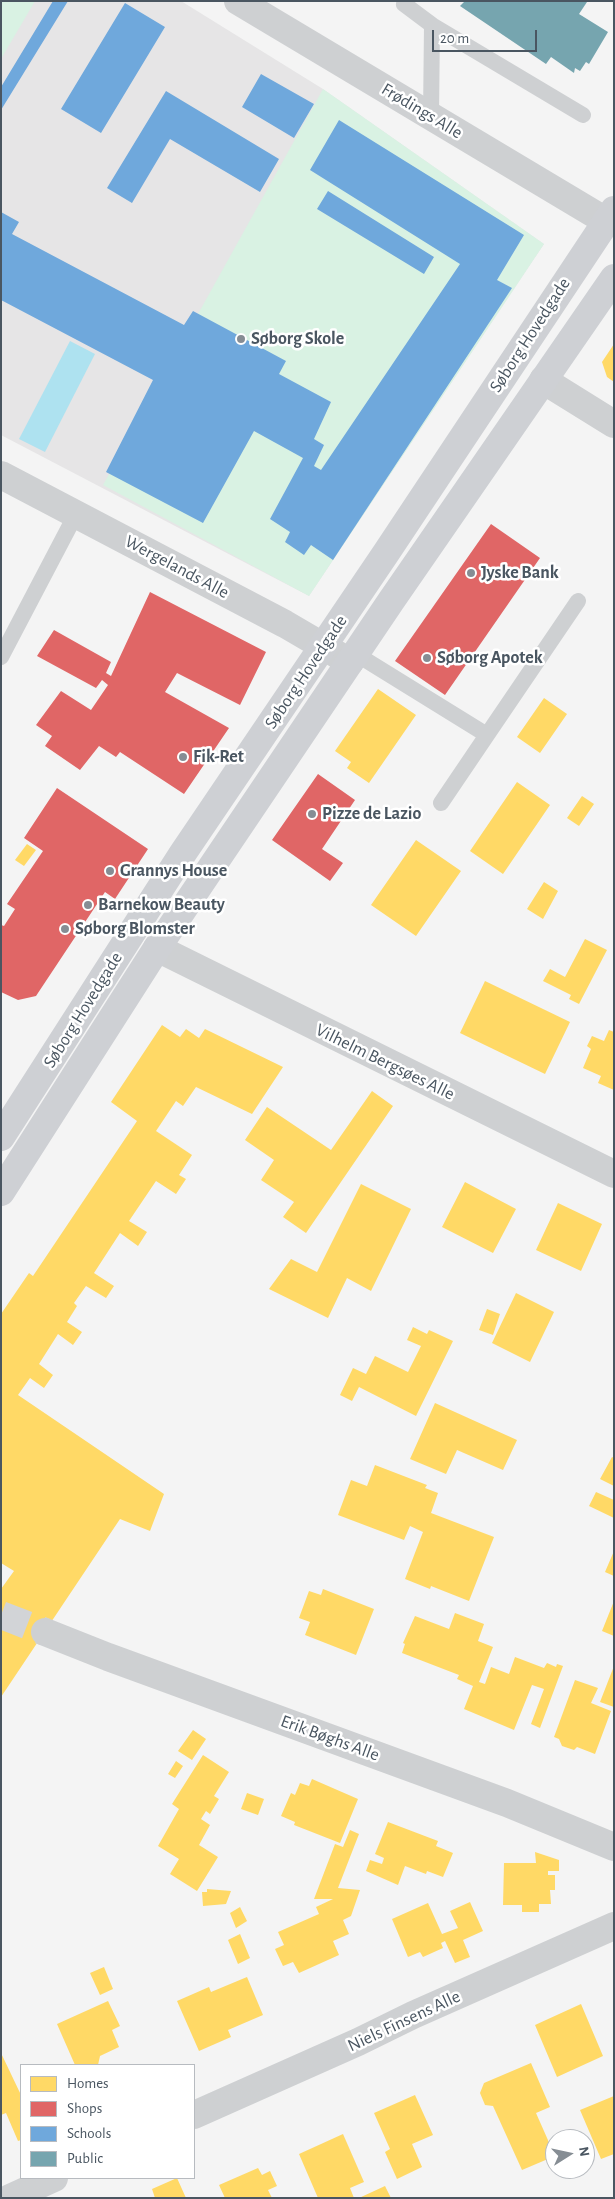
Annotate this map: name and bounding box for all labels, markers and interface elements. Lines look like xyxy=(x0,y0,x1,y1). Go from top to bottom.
scale bar xyxy=(435,20,540,52)
text: 20 m xyxy=(440,31,469,46)
street label: Frødings Alle xyxy=(378,78,466,144)
street label: Søborg Hovedgade xyxy=(485,274,575,396)
place label: Søborg Skole xyxy=(251,328,344,350)
marker: Søborg Skole xyxy=(235,333,247,345)
street label: Wergelands Alle xyxy=(121,530,233,604)
place label: Jyske Bank xyxy=(481,562,559,584)
marker: Jyske Bank xyxy=(465,567,477,579)
street label: Søborg Hovedgade xyxy=(260,611,352,733)
place label: Søborg Apotek xyxy=(437,647,543,669)
marker: Søborg Apotek xyxy=(421,652,433,664)
place label: Fik-Ret xyxy=(193,746,244,768)
marker: Fik-Ret xyxy=(177,751,189,763)
place label: Pizze de Lazio xyxy=(322,803,421,825)
marker: Pizze de Lazio xyxy=(306,808,318,820)
place label: Grannys House xyxy=(120,860,227,882)
marker: Grannys House xyxy=(104,865,116,877)
place label: Barnekow Beauty xyxy=(98,894,225,916)
marker: Barnekow Beauty xyxy=(82,899,94,911)
place label: Søborg Blomster xyxy=(75,918,195,940)
marker: Søborg Blomster xyxy=(59,923,71,935)
street label: Søborg Hovedgade xyxy=(39,948,127,1072)
street label: Vilhelm Bergsøes Alle xyxy=(312,1019,458,1105)
street label: Erik Bøghs Alle xyxy=(278,1710,382,1766)
street label: Niels Finsens Alle xyxy=(344,1985,464,2057)
legend xyxy=(20,2064,195,2179)
text: Homes xyxy=(67,2076,109,2091)
text: Shops xyxy=(67,2101,102,2116)
text: Schools xyxy=(67,2126,111,2141)
north arrow xyxy=(545,2129,595,2179)
text: N xyxy=(576,2146,592,2158)
text: Public xyxy=(67,2151,103,2166)

